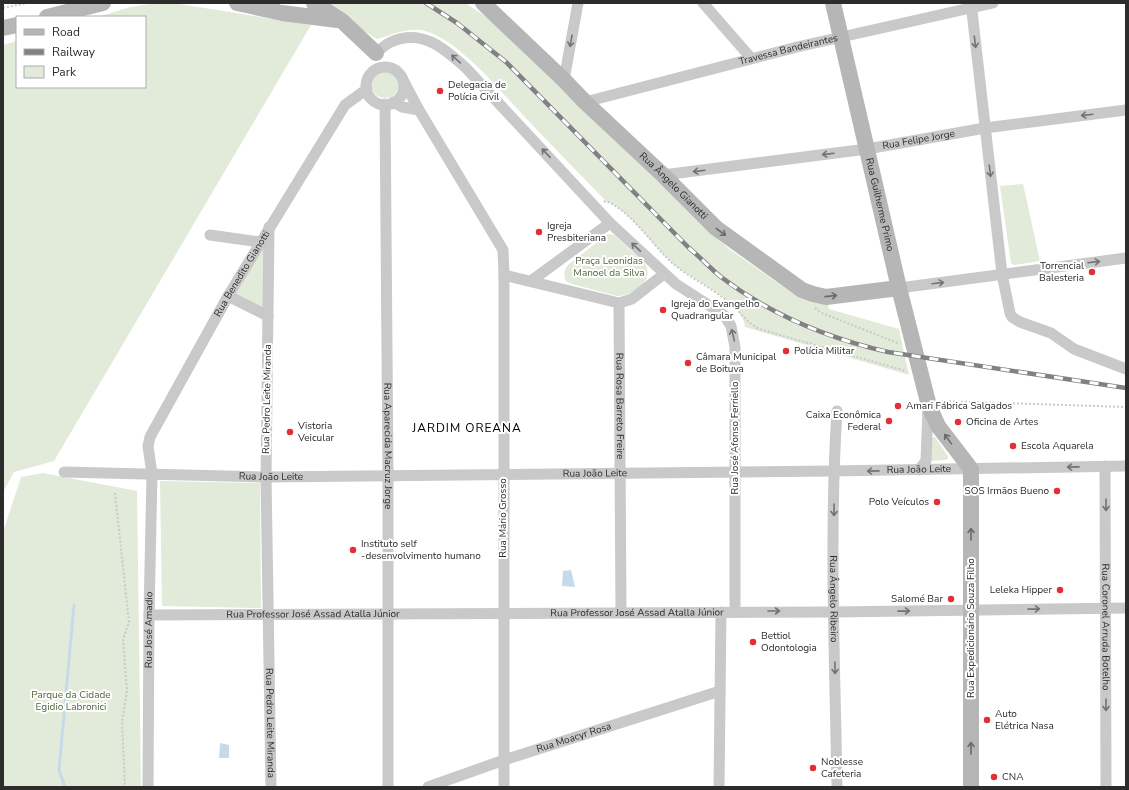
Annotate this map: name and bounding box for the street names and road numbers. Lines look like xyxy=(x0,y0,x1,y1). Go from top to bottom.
street label: Travessa Bandeirantes xyxy=(737,31,839,69)
street label: Rua Felipe Jorge xyxy=(881,127,956,153)
street label: Rua Ângelo Gianotti xyxy=(636,149,711,223)
street label: Rua Guilherme Primo xyxy=(862,156,897,253)
street label: Rua Benedito Gianotti xyxy=(211,228,273,319)
street label: Rua Pedro Leite Miranda xyxy=(259,344,275,454)
street label: Rua Rosa Barreto Freire xyxy=(612,353,627,459)
street label: Rua José Afonso Ferriello xyxy=(728,381,742,495)
street label: Rua Aparecida Macruz Jorge xyxy=(380,383,395,509)
street label: Rua João Leite xyxy=(887,462,951,477)
street label: Rua João Leite xyxy=(563,466,627,481)
street label: Rua João Leite xyxy=(239,469,303,484)
street label: Rua Mário Grosso xyxy=(496,478,510,558)
street label: Rua Ângelo Ribeiro xyxy=(826,555,841,643)
street label: Rua Expedicionário Souza Filho xyxy=(964,558,978,698)
street label: Rua Coronel Arruda Botelho xyxy=(1098,564,1113,691)
street label: Rua José Amadio xyxy=(142,591,157,668)
street label: Rua Professor José Assad Atalla Júnior xyxy=(550,605,724,620)
street label: Rua Professor José Assad Atalla Júnior xyxy=(226,607,400,622)
street label: Rua Pedro Leite Miranda xyxy=(262,668,278,778)
street label: Rua Moacyr Rosa xyxy=(535,719,613,756)

